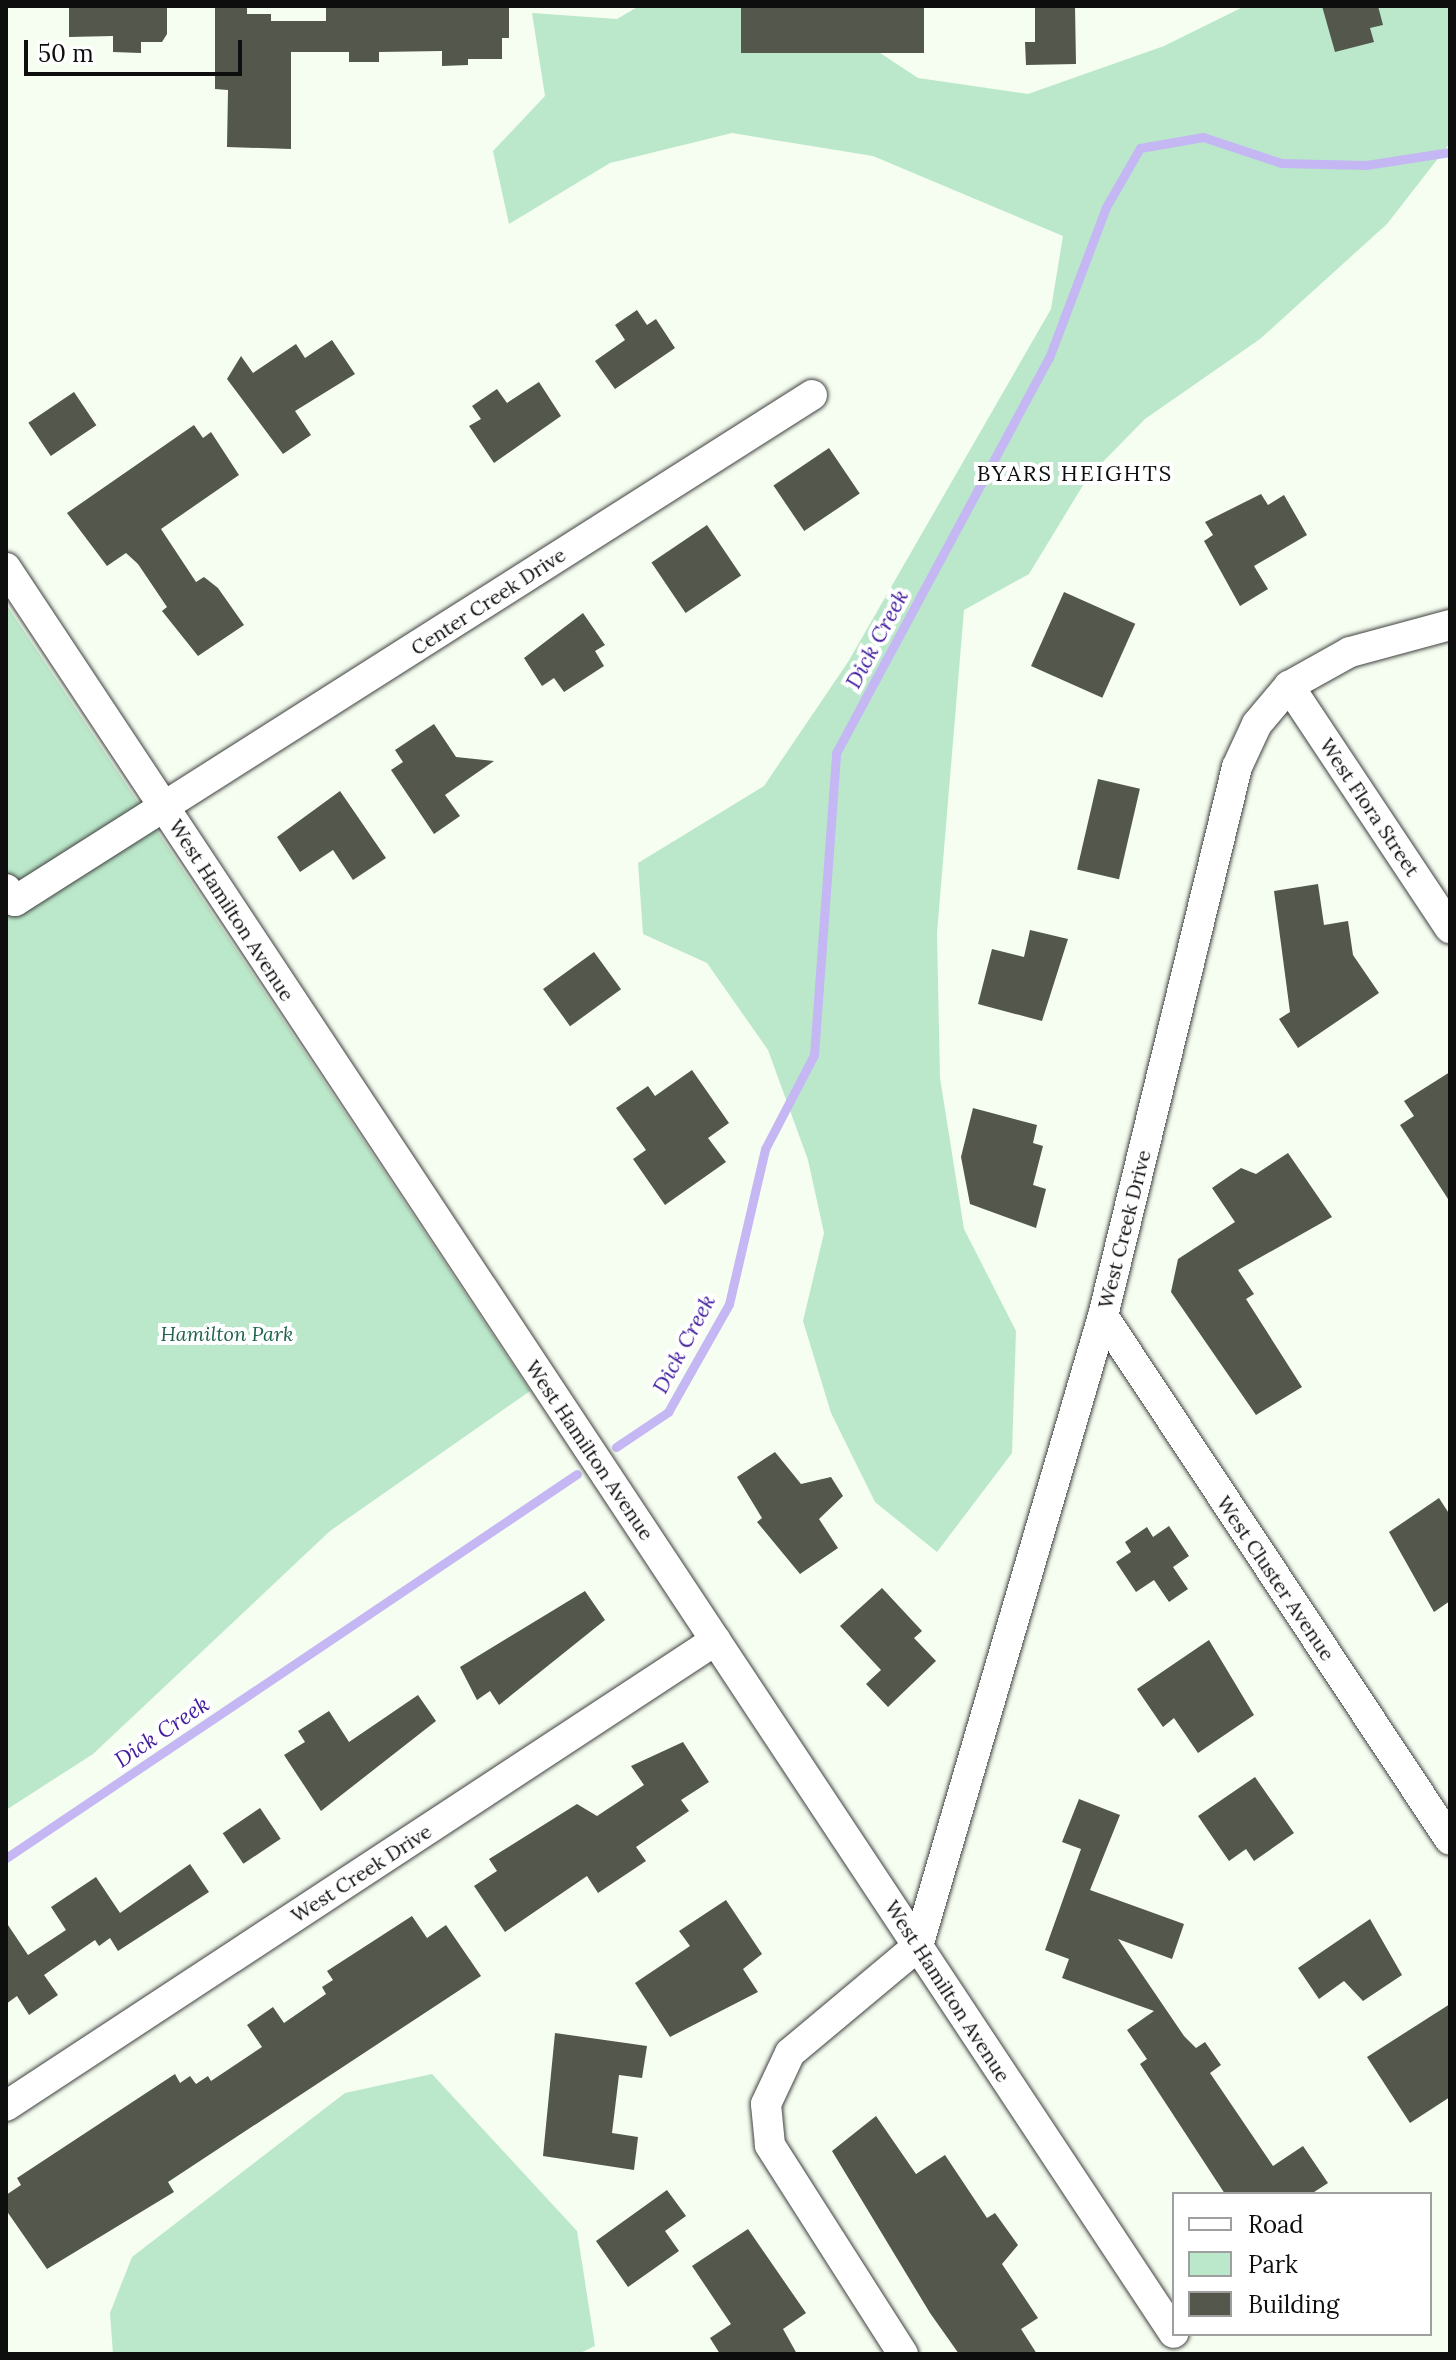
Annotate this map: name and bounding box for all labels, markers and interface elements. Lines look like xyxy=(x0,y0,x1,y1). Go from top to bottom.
scale bar xyxy=(28,24,246,74)
text: 50 m xyxy=(38,38,94,69)
district label: BYARS HEIGHTS xyxy=(977,461,1173,487)
street label: Center Creek Drive xyxy=(406,542,570,660)
water label: Dick Creek xyxy=(840,585,914,693)
street label: West Flora Street xyxy=(1315,734,1425,880)
street label: West Hamilton Avenue xyxy=(164,815,300,1005)
street label: West Creek Drive xyxy=(1093,1147,1155,1311)
water label: Dick Creek xyxy=(647,1290,721,1398)
park label: Hamilton Park xyxy=(161,1321,293,1345)
street label: West Hamilton Avenue xyxy=(521,1356,659,1544)
street label: West Cluster Avenue xyxy=(1212,1491,1340,1665)
water label: Dick Creek xyxy=(110,1691,214,1773)
street label: West Creek Drive xyxy=(286,1819,436,1927)
street label: West Hamilton Avenue xyxy=(880,1896,1016,2086)
legend xyxy=(1172,2192,1432,2336)
text: Road xyxy=(1248,2209,1304,2240)
text: Park xyxy=(1248,2249,1298,2280)
text: Building xyxy=(1248,2289,1339,2320)

